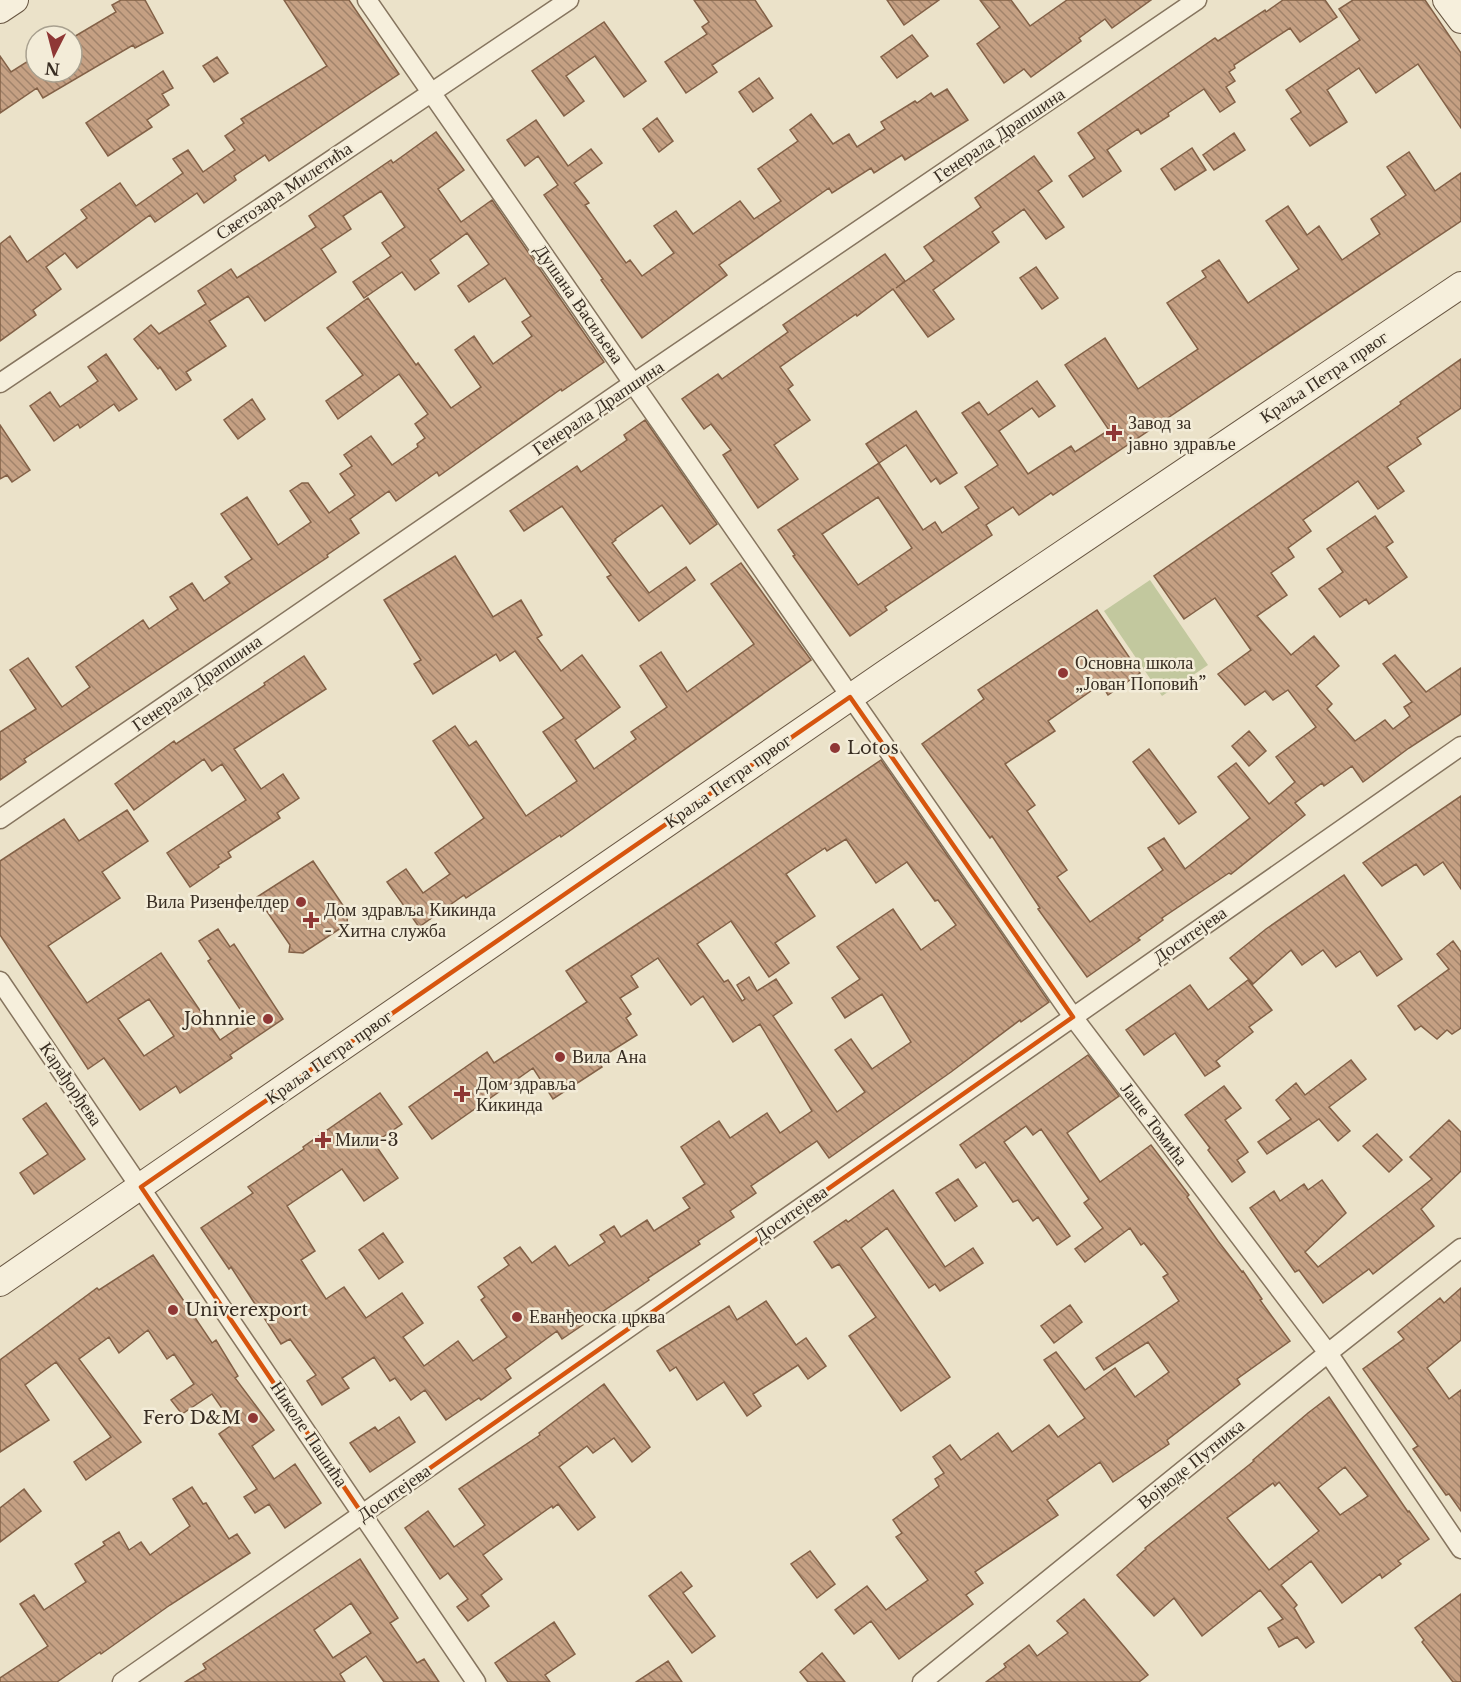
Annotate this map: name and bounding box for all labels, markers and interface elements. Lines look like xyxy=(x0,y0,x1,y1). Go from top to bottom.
north arrow xyxy=(24,24,84,84)
text: N xyxy=(44,58,61,80)
street label: Генерала Драпшина xyxy=(929,83,1069,187)
street label: Светозара Милетића xyxy=(212,137,356,245)
street label: Душана Васиљева xyxy=(530,240,628,368)
street label: Краља Петра првог xyxy=(1256,326,1392,428)
street label: Генерала Драпшина xyxy=(528,356,668,460)
place label: Завод за јавно здравље xyxy=(1127,412,1236,455)
marker: Завод за јавно здравље xyxy=(1105,424,1123,442)
street label: Генерала Драпшина xyxy=(128,630,266,736)
place label: Основна школа „Јован Поповић” xyxy=(1075,652,1206,695)
marker: Основна школа „Јован Поповић” xyxy=(1056,666,1070,680)
street label: Краља Петра првог xyxy=(660,729,796,833)
place label: Lotos xyxy=(847,737,899,759)
marker: Lotos xyxy=(828,741,842,755)
place label: Вила Ризенфелдер xyxy=(146,891,289,913)
marker: Вила Ризенфелдер xyxy=(294,895,308,909)
place label: Дом здравља Кикинда - Хитна служба xyxy=(324,899,496,942)
street label: Доситејева xyxy=(1149,902,1231,968)
marker: Дом здравља Кикинда - Хитна служба xyxy=(302,911,320,929)
street label: Краља Петра првог xyxy=(261,1005,397,1109)
place label: Johnnie xyxy=(182,1008,256,1030)
marker: Johnnie xyxy=(261,1012,275,1026)
street label: Карађорђева xyxy=(35,1038,107,1130)
place label: Вила Ана xyxy=(572,1046,646,1068)
marker: Вила Ана xyxy=(553,1050,567,1064)
place label: Дом здравља Кикинда xyxy=(476,1073,576,1116)
street label: Јаше Томића xyxy=(1116,1078,1192,1170)
marker: Дом здравља Кикинда xyxy=(453,1085,471,1103)
place label: Мили-3 xyxy=(335,1129,399,1151)
marker: Мили-3 xyxy=(316,1133,330,1147)
street label: Доситејева xyxy=(750,1181,832,1247)
place label: Univerexport xyxy=(185,1299,308,1321)
marker: Univerexport xyxy=(166,1303,180,1317)
place label: Еванђеоска црква xyxy=(529,1306,665,1328)
marker: Еванђеоска црква xyxy=(510,1310,524,1324)
street label: Николе Пашића xyxy=(266,1377,352,1491)
place label: Fero D&M xyxy=(143,1407,241,1429)
marker: Fero D&M xyxy=(246,1411,260,1425)
street label: Војводе Путника xyxy=(1133,1414,1249,1514)
street label: Доситејева xyxy=(353,1460,435,1526)

